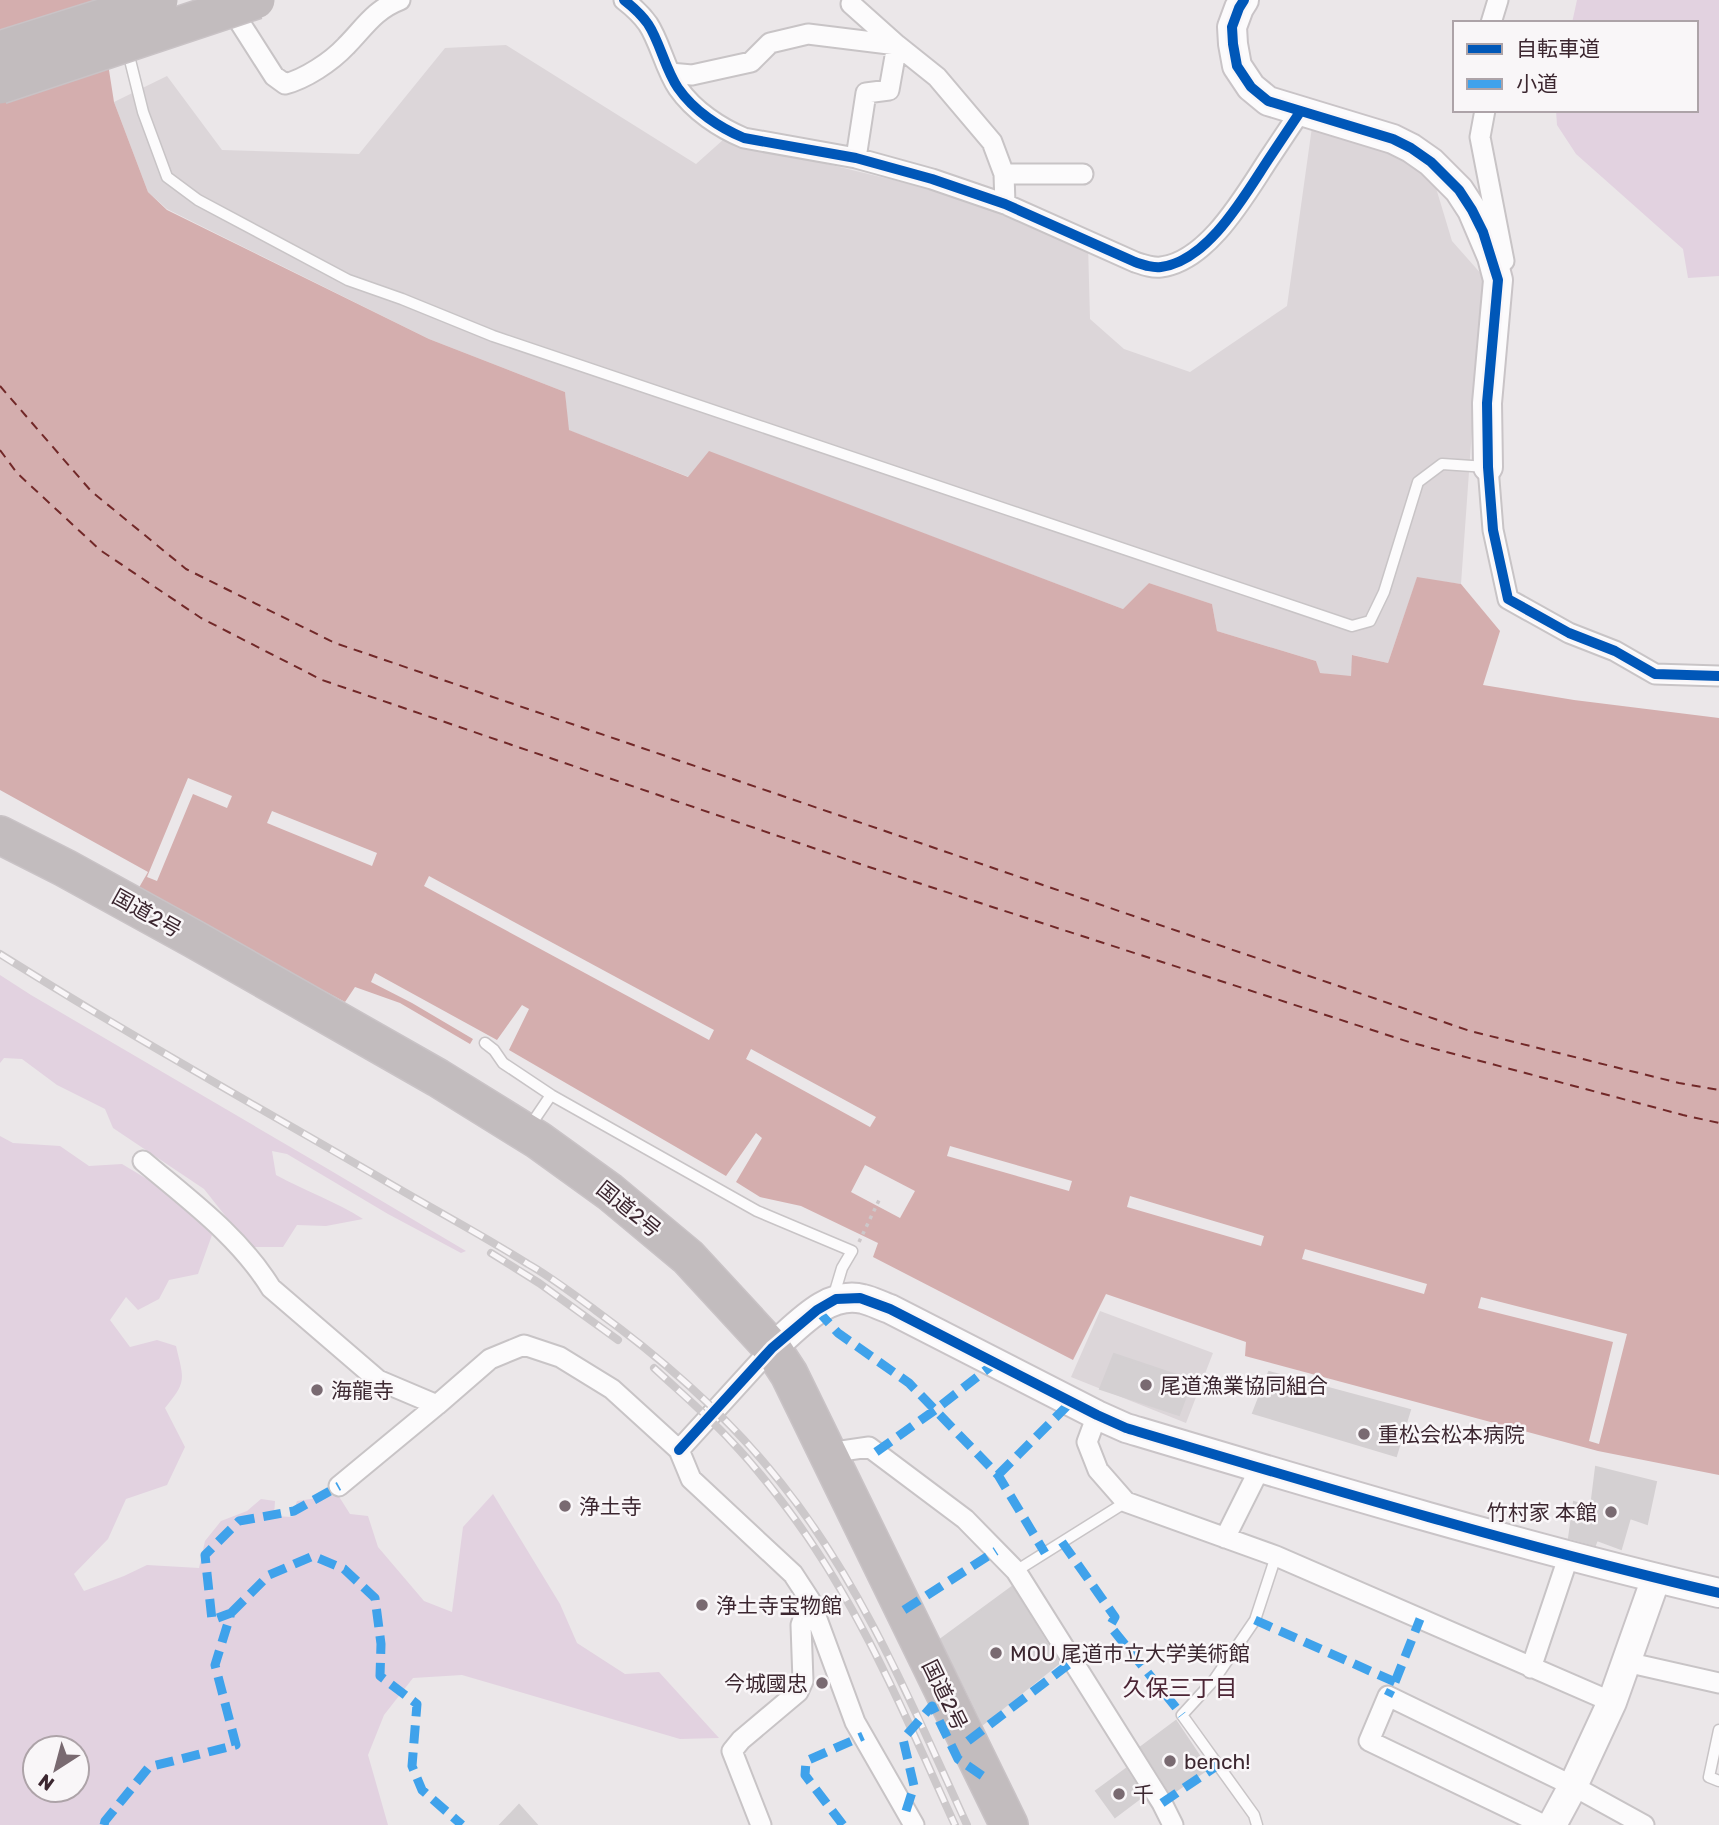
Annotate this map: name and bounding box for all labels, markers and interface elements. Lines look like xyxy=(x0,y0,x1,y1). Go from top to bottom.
legend xyxy=(1453,21,1698,112)
text: 自転車道 xyxy=(1516,36,1600,61)
text: 小道 xyxy=(1516,71,1558,96)
street label: 国道2号 xyxy=(108,884,186,942)
street label: 国道2号 xyxy=(592,1176,666,1242)
place label: 尾道漁業協同組合 xyxy=(1160,1373,1328,1398)
marker: 尾道漁業協同組合 xyxy=(1138,1377,1154,1393)
place label: 海龍寺 xyxy=(331,1378,394,1403)
marker: 海龍寺 xyxy=(309,1382,325,1398)
place label: 重松会松本病院 xyxy=(1378,1422,1525,1447)
marker: 重松会松本病院 xyxy=(1356,1426,1372,1442)
place label: 浄土寺 xyxy=(579,1494,642,1519)
marker: 浄土寺 xyxy=(557,1498,573,1514)
place label: 竹村家 本館 xyxy=(1487,1500,1597,1525)
marker: 竹村家 本館 xyxy=(1603,1504,1619,1520)
place label: 浄土寺宝物館 xyxy=(716,1593,842,1618)
marker: 浄土寺宝物館 xyxy=(694,1597,710,1613)
place label: MOU 尾道市立大学美術館 xyxy=(1010,1641,1250,1666)
marker: MOU 尾道市立大学美術館 xyxy=(988,1645,1004,1661)
street label: 国道2号 xyxy=(917,1656,973,1734)
place label: 今城國忠 xyxy=(724,1671,808,1696)
district label: 久保三丁目 xyxy=(1123,1674,1238,1702)
marker: 今城國忠 xyxy=(814,1675,830,1691)
north arrow xyxy=(21,1734,91,1804)
place label: bench! xyxy=(1184,1749,1251,1774)
marker: bench! xyxy=(1162,1753,1178,1769)
text: N xyxy=(34,1769,59,1796)
place label: 千 xyxy=(1133,1782,1154,1807)
marker: 千 xyxy=(1111,1786,1127,1802)

